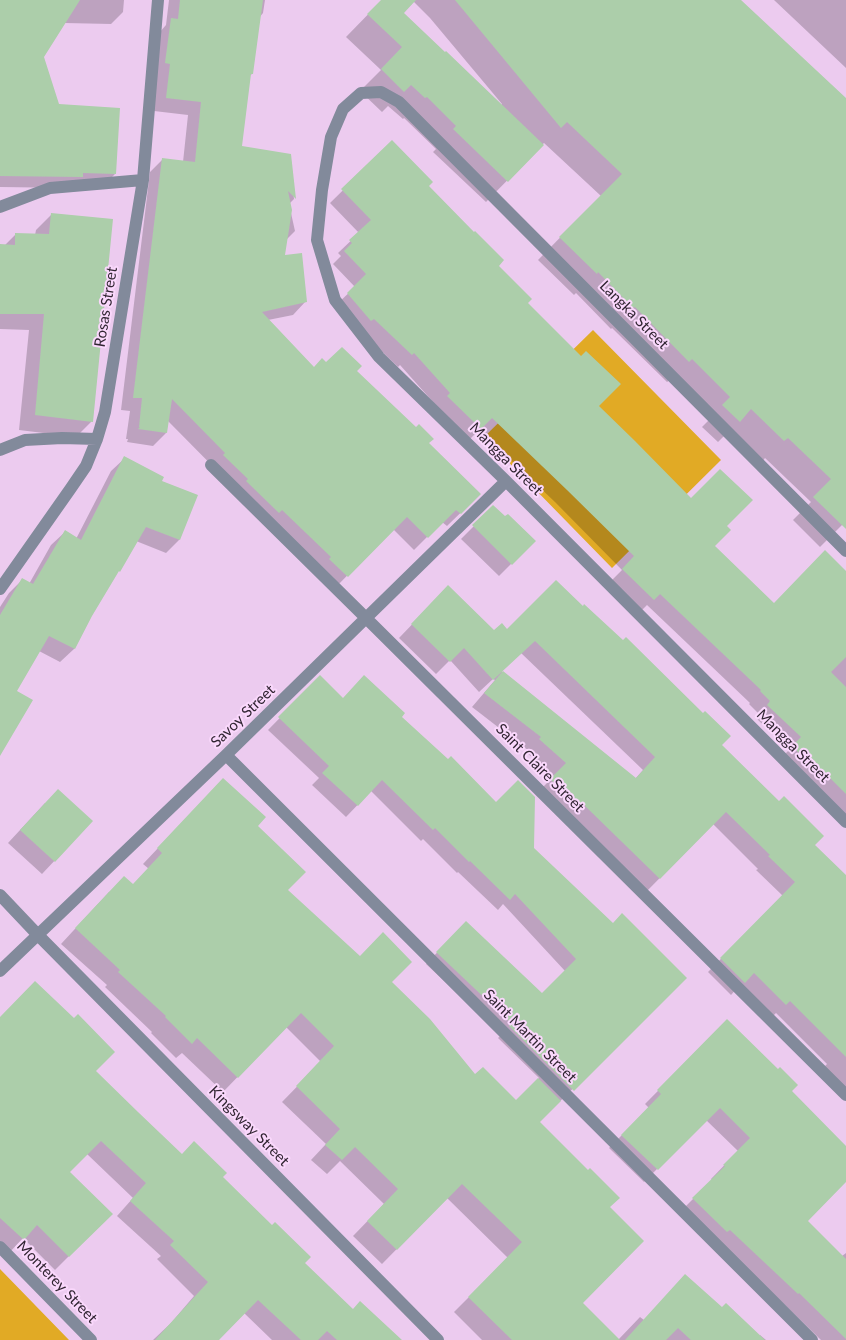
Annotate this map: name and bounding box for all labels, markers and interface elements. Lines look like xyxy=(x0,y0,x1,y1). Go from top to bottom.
street label: Rosas Street xyxy=(91,265,121,349)
street label: Langka Street xyxy=(596,277,672,353)
street label: Mangga Street xyxy=(466,419,546,499)
street label: Savoy Street xyxy=(207,681,279,751)
street label: Mangga Street xyxy=(753,706,833,786)
street label: Saint Claire Street xyxy=(492,720,588,816)
street label: Saint Martin Street xyxy=(480,986,580,1086)
street label: Kingsway Street xyxy=(205,1082,293,1170)
street label: Monterey Street xyxy=(13,1237,101,1327)

